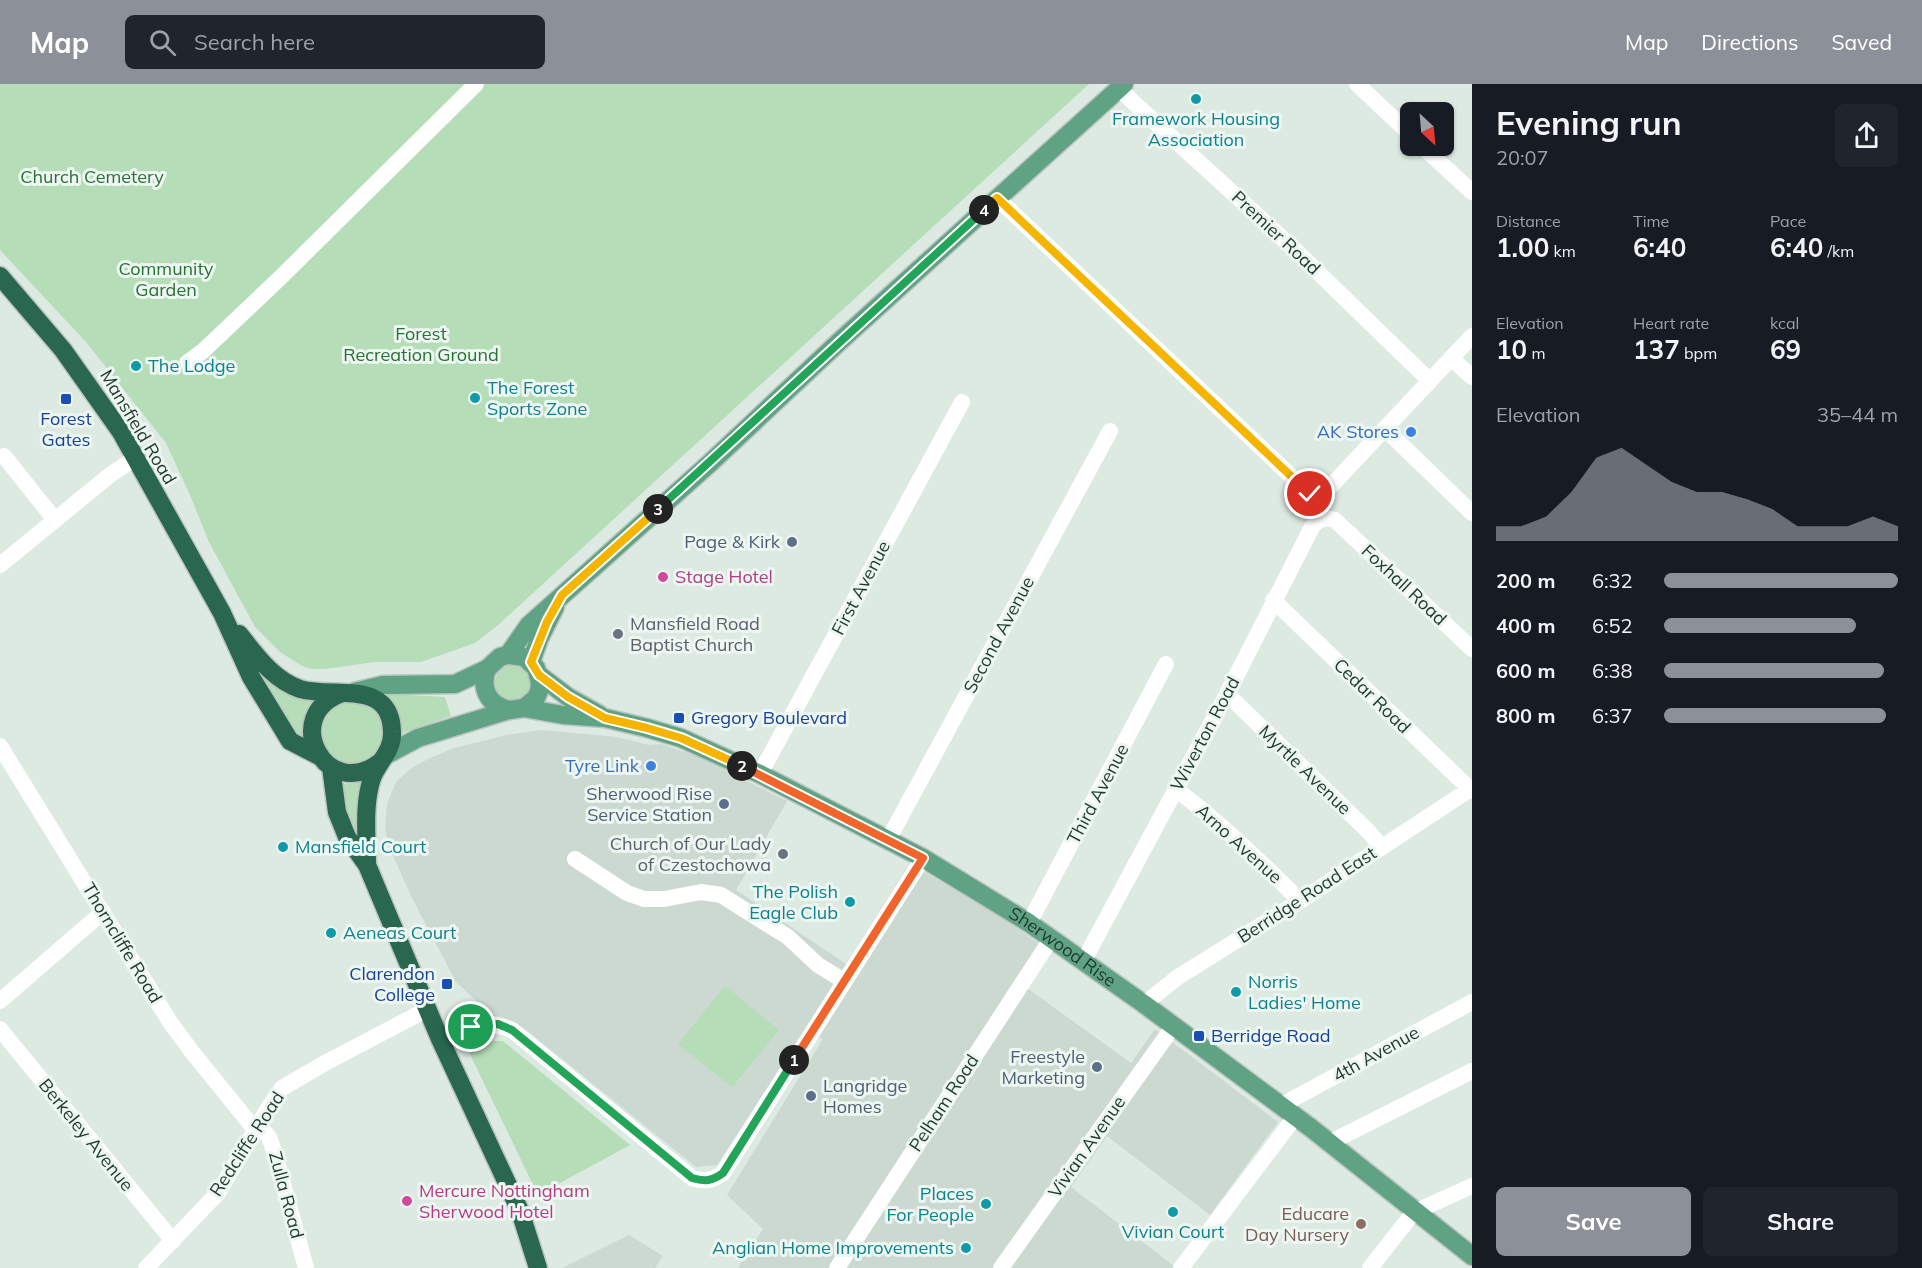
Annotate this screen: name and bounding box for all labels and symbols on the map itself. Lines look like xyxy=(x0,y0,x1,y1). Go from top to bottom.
marker: Framework Housing Association xyxy=(1189,92,1203,106)
north arrow xyxy=(1400,102,1454,156)
place label: Framework Housing Association xyxy=(1112,107,1280,151)
park label: Church Cemetery xyxy=(20,165,164,188)
street label: Premier Road xyxy=(1227,186,1326,280)
pin: 4 xyxy=(969,195,999,225)
park label: Community Garden xyxy=(119,257,214,301)
park label: Forest Recreation Ground xyxy=(343,322,499,366)
place label: The Lodge xyxy=(148,354,235,377)
marker: The Lodge xyxy=(129,359,143,373)
street label: Mansfield Road xyxy=(95,365,182,488)
place label: The Forest Sports Zone xyxy=(487,376,587,420)
marker: The Forest Sports Zone xyxy=(468,391,482,405)
marker: Forest Gates xyxy=(59,392,73,406)
place label: Forest Gates xyxy=(40,407,92,451)
place label: AK Stores xyxy=(1317,420,1399,443)
marker: AK Stores xyxy=(1404,425,1418,439)
pin xyxy=(1284,468,1335,519)
pin: 3 xyxy=(643,494,673,524)
place label: Page & Kirk xyxy=(684,530,781,553)
marker: Page & Kirk xyxy=(785,535,799,549)
street label: First Avenue xyxy=(826,537,895,639)
street label: Foxhall Road xyxy=(1357,539,1452,630)
place label: Stage Hotel xyxy=(675,565,773,588)
marker: Stage Hotel xyxy=(656,570,670,584)
street label: Second Avenue xyxy=(958,573,1039,697)
place label: Mansfield Road Baptist Church xyxy=(630,612,760,656)
marker: Mansfield Road Baptist Church xyxy=(611,627,625,641)
street label: Cedar Road xyxy=(1329,653,1416,738)
street label: Wiverton Road xyxy=(1165,673,1244,795)
place label: Gregory Boulevard xyxy=(691,706,847,729)
marker: Gregory Boulevard xyxy=(672,711,686,725)
street label: Myrtle Avenue xyxy=(1254,720,1356,820)
street label: Third Avenue xyxy=(1062,740,1134,848)
pin: 2 xyxy=(727,751,757,781)
place label: Tyre Link xyxy=(565,754,640,777)
marker: Tyre Link xyxy=(644,759,658,773)
place label: Sherwood Rise Service Station xyxy=(586,782,712,826)
marker: Sherwood Rise Service Station xyxy=(717,797,731,811)
street label: Arno Avenue xyxy=(1192,799,1287,888)
place label: Church of Our Lady of Czestochowa xyxy=(610,832,771,876)
place label: Mansfield Court xyxy=(295,835,426,858)
marker: Mansfield Court xyxy=(276,840,290,854)
street label: Berridge Road East xyxy=(1233,841,1380,948)
marker: Church of Our Lady of Czestochowa xyxy=(776,847,790,861)
street label: Thorncliffe Road xyxy=(77,878,167,1007)
place label: The Polish Eagle Club xyxy=(749,880,838,924)
marker: The Polish Eagle Club xyxy=(843,895,857,909)
street label: Sherwood Rise xyxy=(1005,901,1121,992)
place label: Aeneas Court xyxy=(343,921,456,944)
marker: Aeneas Court xyxy=(324,926,338,940)
place label: Clarendon College xyxy=(349,962,435,1006)
place label: Norris Ladies' Home xyxy=(1248,970,1361,1014)
marker: Clarendon College xyxy=(440,977,454,991)
marker: Norris Ladies' Home xyxy=(1229,985,1243,999)
pin xyxy=(445,1001,496,1052)
street label: 4th Avenue xyxy=(1329,1020,1423,1087)
place label: Berridge Road xyxy=(1211,1024,1331,1047)
marker: Berridge Road xyxy=(1192,1029,1206,1043)
pin: 1 xyxy=(779,1045,809,1075)
place label: Freestyle Marketing xyxy=(1001,1045,1085,1089)
street label: Pelham Road xyxy=(904,1050,984,1156)
marker: Freestyle Marketing xyxy=(1090,1060,1104,1074)
street label: Berkeley Avenue xyxy=(34,1074,139,1196)
place label: Langridge Homes xyxy=(823,1074,907,1118)
street label: Redcliffe Road xyxy=(204,1087,289,1201)
marker: Langridge Homes xyxy=(804,1089,818,1103)
street label: Vivian Avenue xyxy=(1043,1091,1130,1202)
street label: Zulla Road xyxy=(264,1149,309,1241)
place label: Mercure Nottingham Sherwood Hotel xyxy=(419,1179,590,1223)
place label: Places For People xyxy=(886,1182,974,1226)
marker: Mercure Nottingham Sherwood Hotel xyxy=(400,1194,414,1208)
marker: Places For People xyxy=(979,1197,993,1211)
place label: Educare Day Nursery xyxy=(1245,1202,1349,1246)
marker: Vivian Court xyxy=(1166,1205,1180,1219)
marker: Educare Day Nursery xyxy=(1354,1217,1368,1231)
place label: Vivian Court xyxy=(1122,1220,1224,1243)
place label: Anglian Home Improvements xyxy=(712,1236,954,1259)
marker: Anglian Home Improvements xyxy=(959,1241,973,1255)

